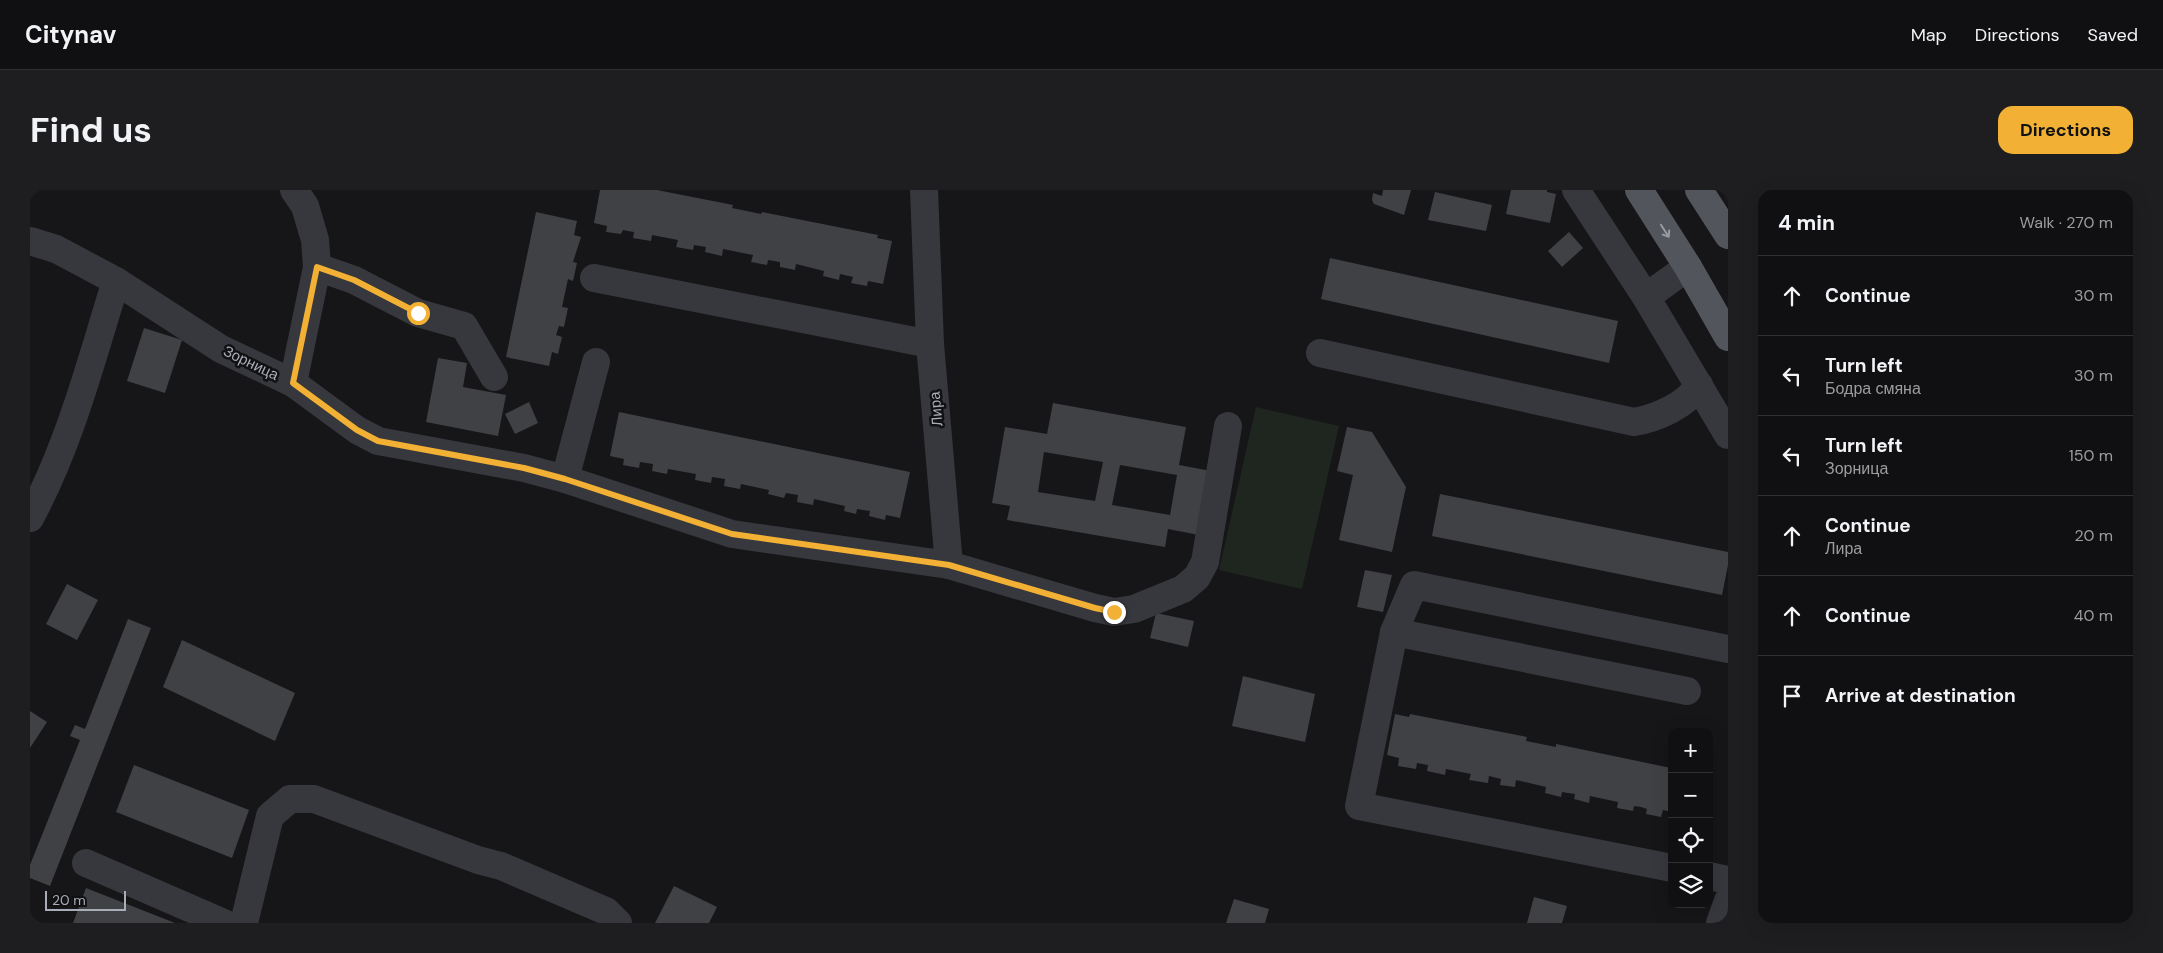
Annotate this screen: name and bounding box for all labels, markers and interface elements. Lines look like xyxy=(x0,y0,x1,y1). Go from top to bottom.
text: Citynav xyxy=(25,19,116,50)
text: Map xyxy=(1911,23,1947,47)
text: Directions xyxy=(1975,23,2060,47)
text: Saved xyxy=(2088,23,2138,47)
button: Directions xyxy=(1998,106,2133,154)
text: Find us xyxy=(30,107,152,153)
text: 4 min xyxy=(1778,209,1835,237)
text: Walk · 270 m xyxy=(2020,212,2113,233)
one-way arrow xyxy=(1660,224,1670,238)
icon: ahead xyxy=(1778,282,1806,310)
text: Continue xyxy=(1825,283,1911,308)
text: 30 m xyxy=(2074,285,2113,306)
route start xyxy=(407,302,430,325)
street label: Зорница xyxy=(220,341,283,385)
text: Turn left xyxy=(1825,353,1903,378)
icon: left xyxy=(1778,362,1806,390)
text: 30 m xyxy=(2074,365,2113,386)
text: Бодра смяна xyxy=(1825,378,1921,399)
street label: Лира xyxy=(924,390,947,427)
text: Turn left xyxy=(1825,433,1903,458)
icon: left xyxy=(1778,442,1806,470)
text: 150 m xyxy=(2069,445,2113,466)
text: Зорница xyxy=(1825,458,1888,479)
text: Continue xyxy=(1825,513,1911,538)
icon: ahead xyxy=(1778,522,1806,550)
text: 20 m xyxy=(2074,525,2113,546)
text: Лира xyxy=(1825,538,1862,559)
route end xyxy=(1103,601,1126,624)
icon: ahead xyxy=(1778,602,1806,630)
text: Continue xyxy=(1825,603,1911,628)
text: 40 m xyxy=(2074,605,2113,626)
icon: arrive xyxy=(1778,682,1806,710)
text: Arrive at destination xyxy=(1825,683,2016,708)
map controls xyxy=(1668,728,1713,908)
button: + xyxy=(1668,728,1713,773)
button: − xyxy=(1668,773,1713,818)
button: locate xyxy=(1668,818,1713,863)
button: layers xyxy=(1668,863,1713,908)
scale bar xyxy=(45,888,126,911)
text: 20 m xyxy=(52,891,86,909)

